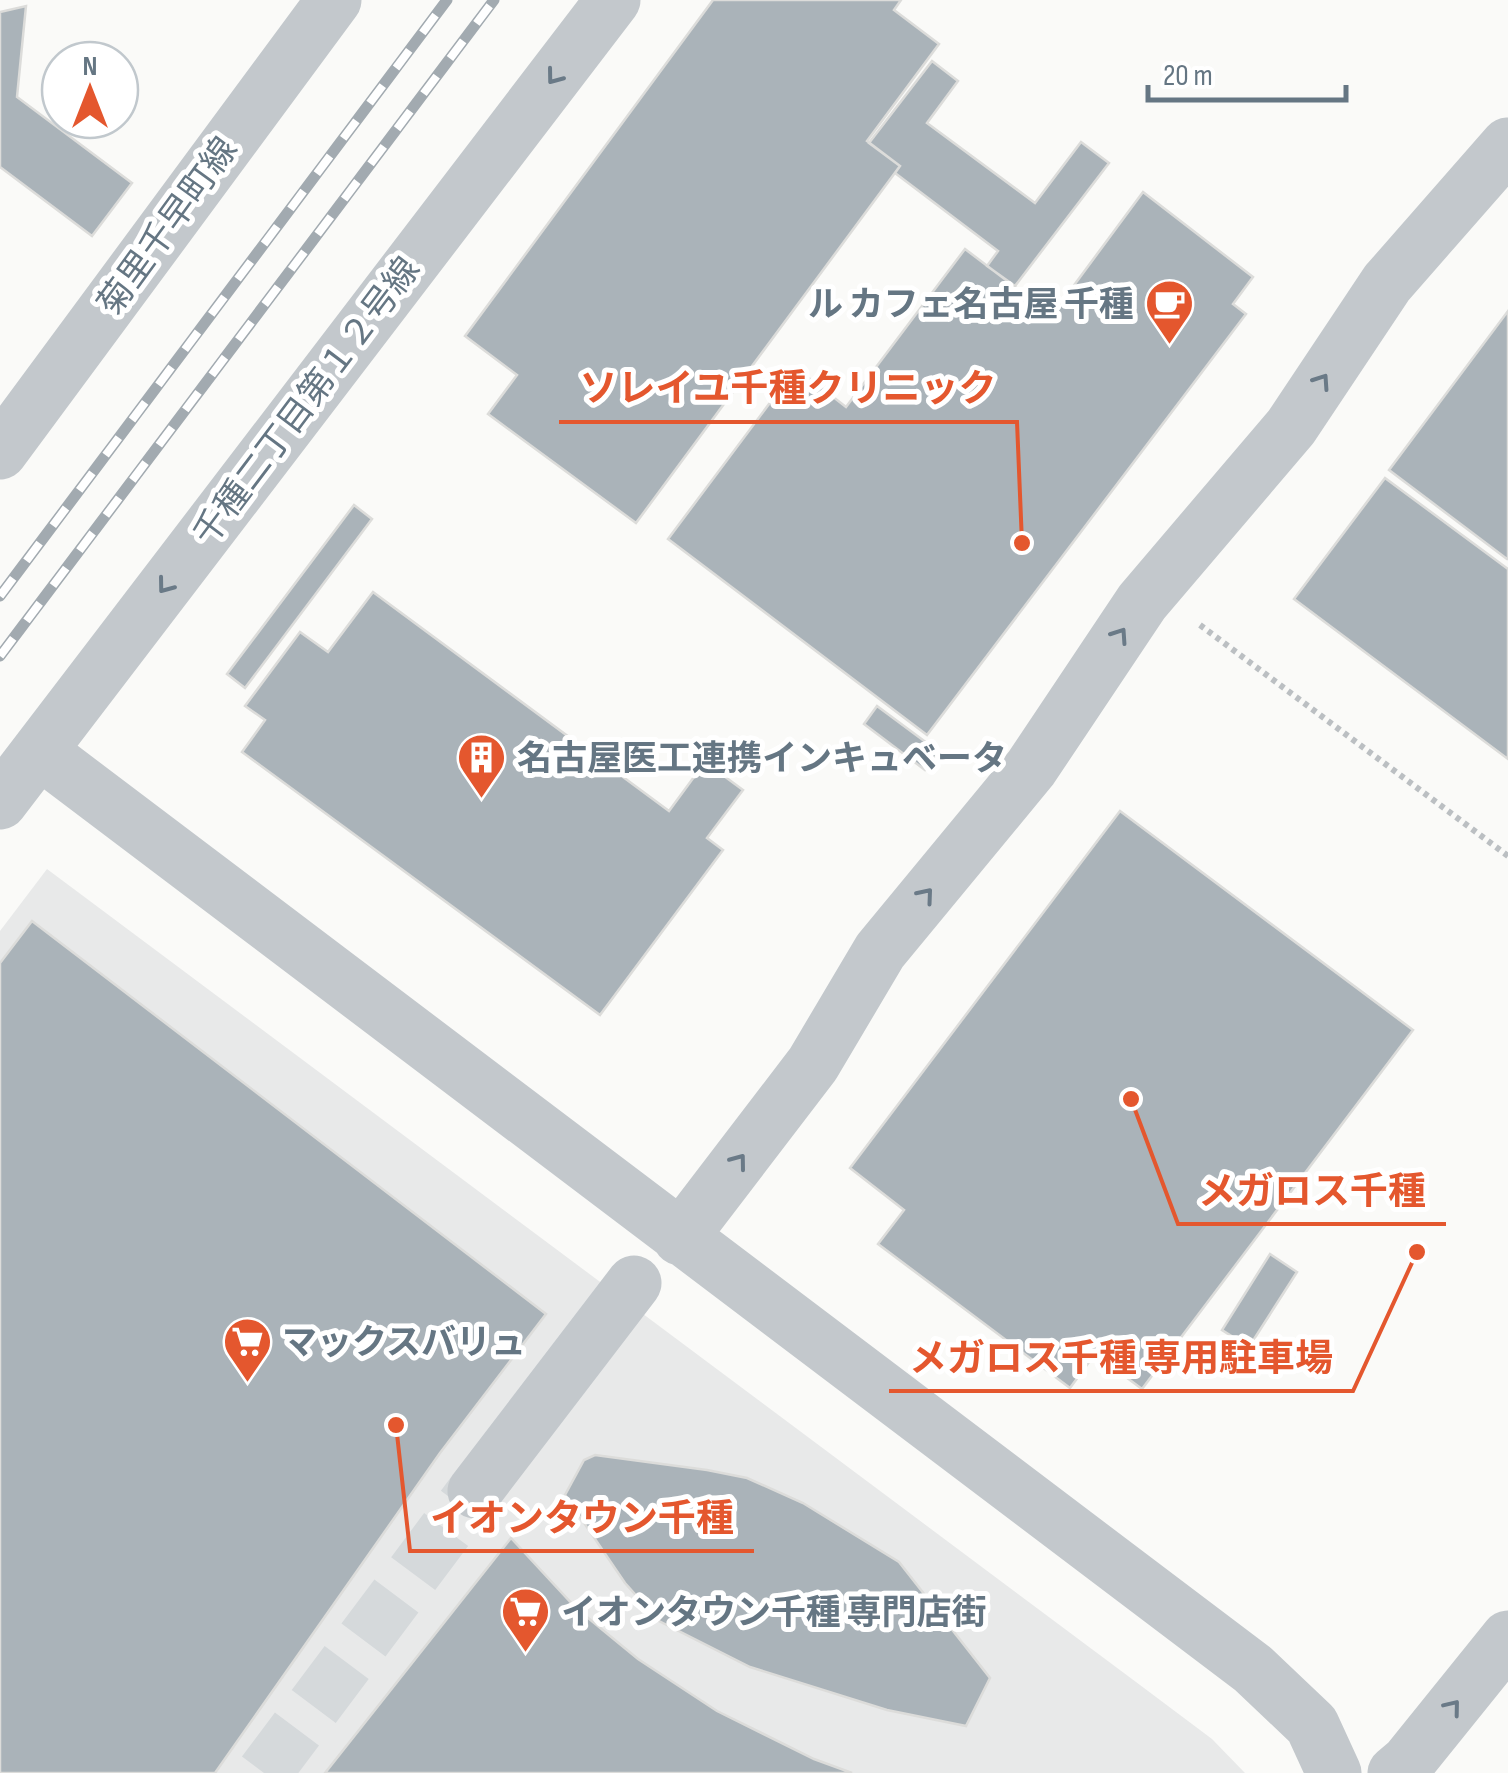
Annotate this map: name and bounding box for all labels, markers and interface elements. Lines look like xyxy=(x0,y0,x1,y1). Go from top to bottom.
north arrow xyxy=(40,40,140,140)
scale bar xyxy=(1148,40,1346,102)
text: N xyxy=(83,50,97,83)
text: 20 m xyxy=(1163,58,1213,94)
one-way arrow xyxy=(548,66,565,84)
street label: 菊里千早町線 xyxy=(89,129,247,324)
street label: 千種二丁目第１２号線 xyxy=(185,249,430,555)
cafe icon: ル カフェ名古屋 千種 xyxy=(1143,278,1195,346)
place label: ル カフェ名古屋 千種 xyxy=(808,284,1134,327)
callout: ソレイユ千種クリニック xyxy=(559,354,1017,422)
text: ソレイユ千種クリニック xyxy=(579,367,997,412)
one-way arrow xyxy=(1310,374,1329,392)
one-way arrow xyxy=(159,575,176,593)
one-way arrow xyxy=(1108,628,1126,647)
building icon: 名古屋医工連携インキュベータ xyxy=(456,732,508,800)
place label: 名古屋医工連携インキュベータ xyxy=(517,738,1007,781)
one-way arrow xyxy=(914,889,932,907)
one-way arrow xyxy=(728,1154,745,1172)
callout: メガロス千種 xyxy=(1178,1156,1446,1224)
text: メガロス千種 xyxy=(1198,1170,1426,1215)
supermarket icon: マックスバリュ xyxy=(221,1316,273,1384)
place label: マックスバリュ xyxy=(282,1322,526,1365)
callout: メガロス千種 専用駐車場 xyxy=(889,1323,1353,1391)
text: メガロス千種 専用駐車場 xyxy=(909,1337,1333,1382)
callout: イオンタウン千種 xyxy=(410,1483,754,1551)
text: イオンタウン千種 xyxy=(430,1497,734,1542)
supermarket icon: イオンタウン千種 専門店街 xyxy=(500,1586,552,1654)
place label: イオンタウン千種 専門店街 xyxy=(561,1592,986,1635)
one-way arrow xyxy=(1441,1700,1459,1718)

